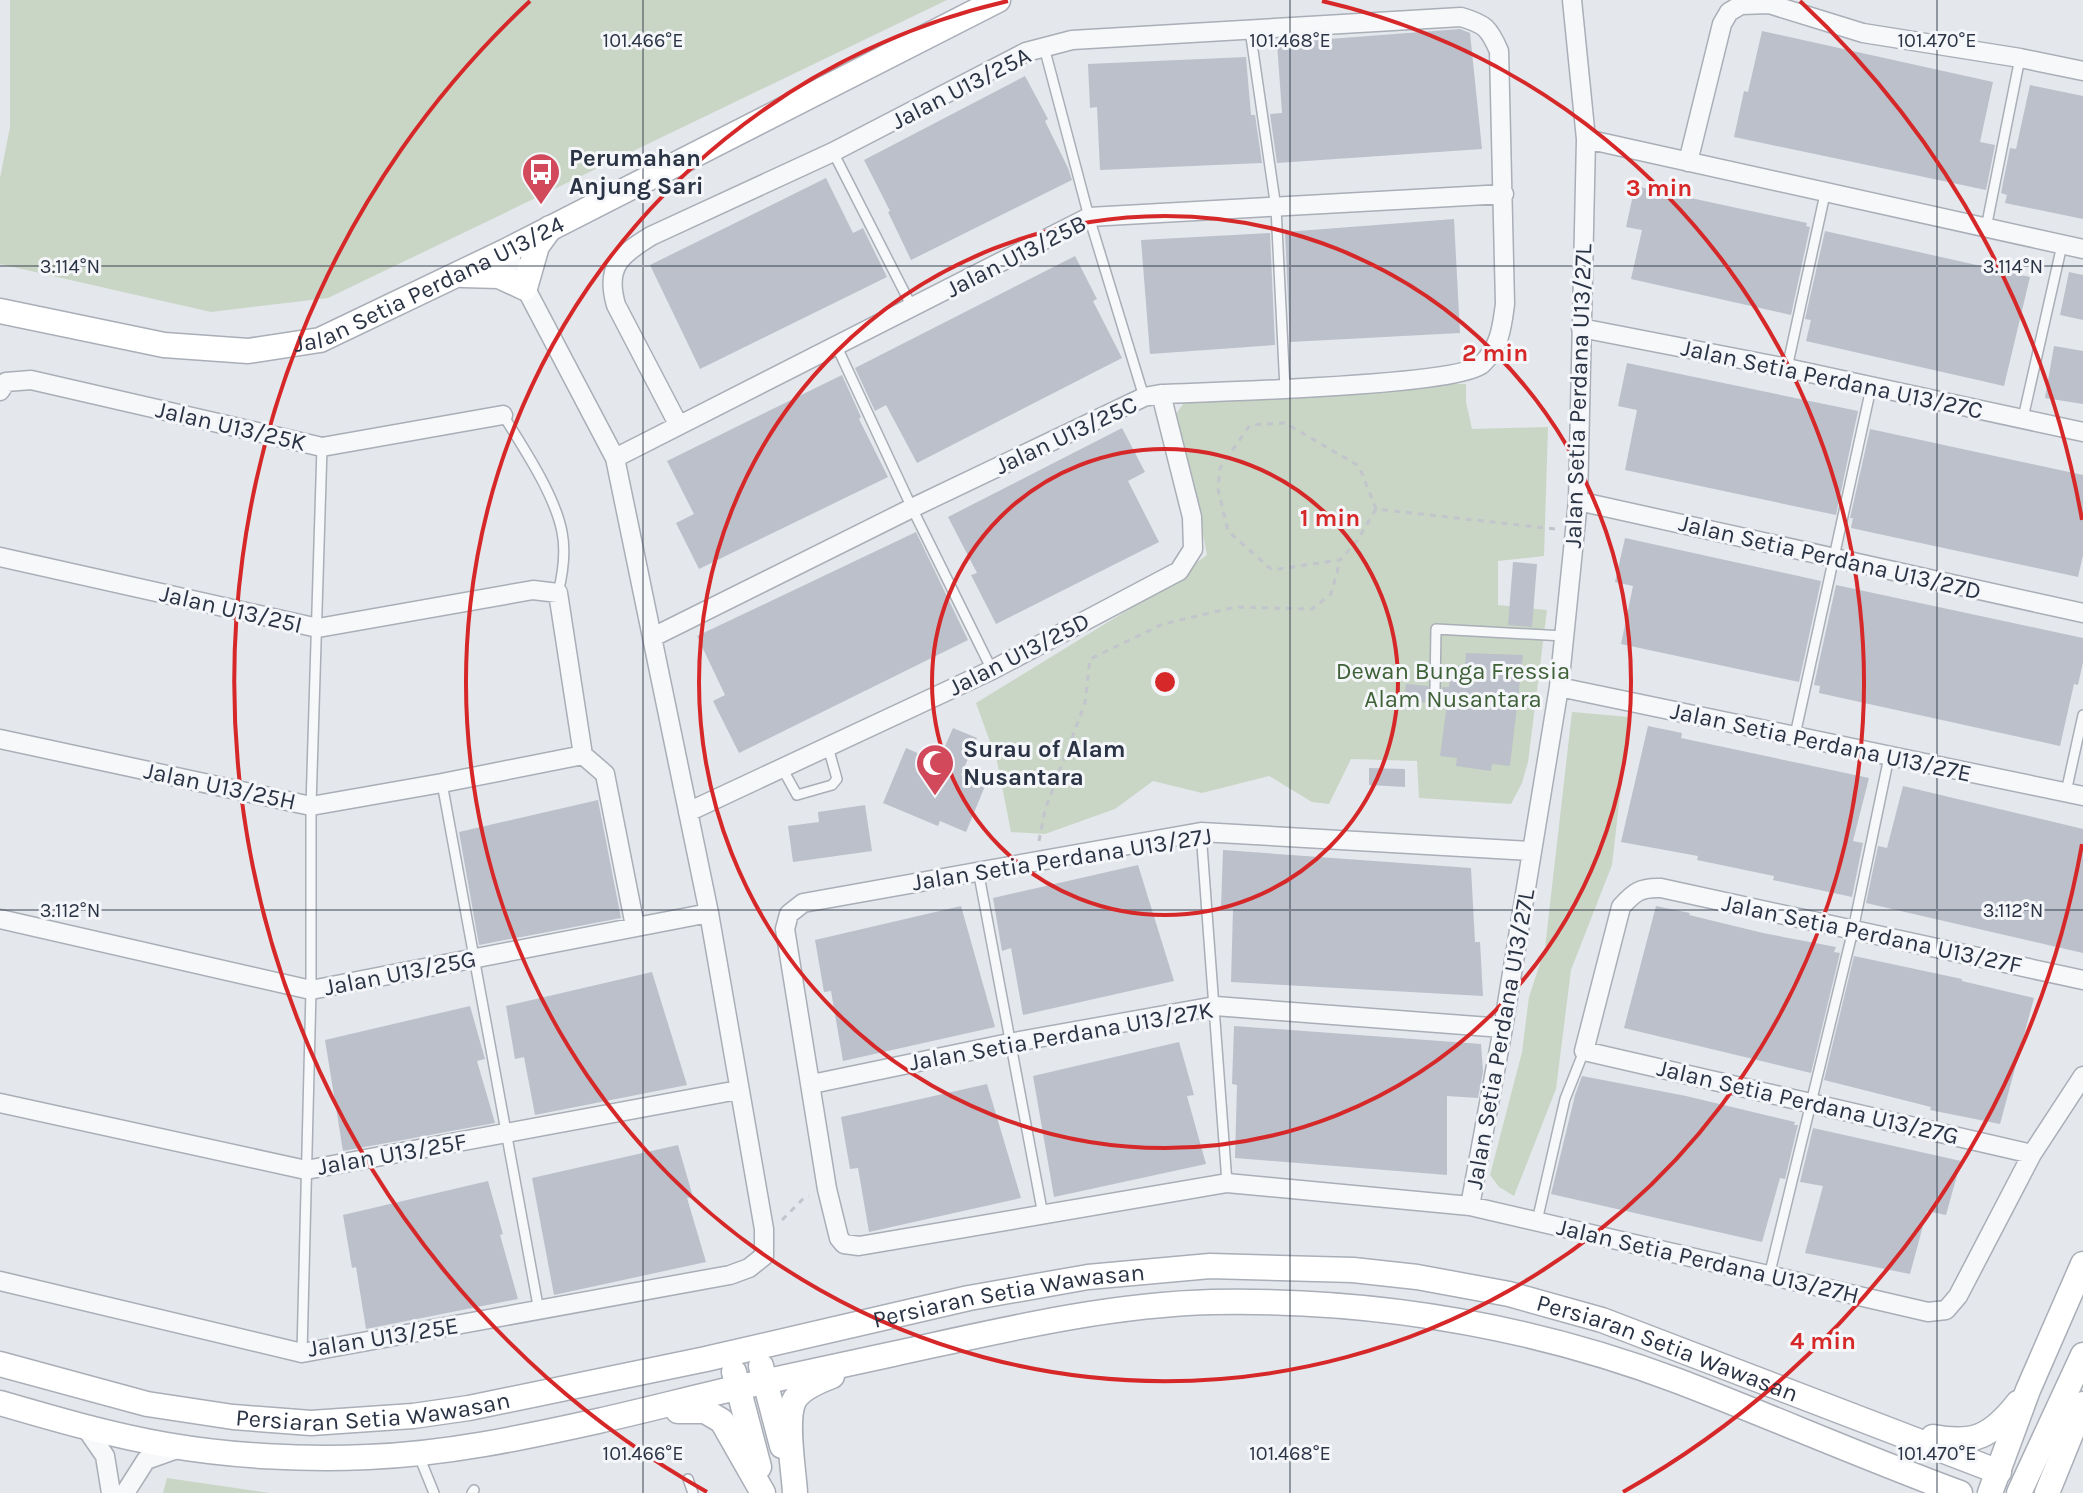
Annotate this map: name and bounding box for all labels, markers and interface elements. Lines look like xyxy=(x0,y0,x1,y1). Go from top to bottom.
text: 101.466°E xyxy=(603,29,683,52)
text: 101.468°E xyxy=(1249,29,1331,52)
text: 101.470°E xyxy=(1897,29,1977,52)
street label: Jalan U13/25A xyxy=(887,41,1035,135)
place label: Perumahan Anjung Sari xyxy=(569,144,704,200)
bus stop icon: Perumahan Anjung Sari xyxy=(520,151,562,206)
text: 3 min xyxy=(1626,174,1692,202)
street label: Jalan U13/25B xyxy=(941,209,1091,303)
street label: Jalan Setia Perdana U13/24 xyxy=(292,210,569,358)
street label: Jalan Setia Perdana U13/27L xyxy=(1559,243,1597,549)
text: 3.114°N xyxy=(40,255,100,278)
text: 3.114°N xyxy=(1983,255,2043,278)
street label: Jalan Setia Perdana U13/27C xyxy=(1678,333,1986,425)
text: 2 min xyxy=(1462,339,1528,367)
street label: Jalan U13/25C xyxy=(991,390,1141,480)
street label: Jalan U13/25K xyxy=(153,395,309,457)
text: 1 min xyxy=(1300,504,1360,532)
street label: Jalan Setia Perdana U13/27D xyxy=(1676,509,1984,605)
street label: Jalan U13/25I xyxy=(157,579,305,639)
street label: Jalan U13/25D xyxy=(944,606,1094,702)
park label: Dewan Bunga Fressia Alam Nusantara xyxy=(1336,657,1570,713)
centre of rings xyxy=(1151,668,1179,696)
street label: Jalan Setia Perdana U13/27E xyxy=(1668,696,1974,788)
place label: Surau of Alam Nusantara xyxy=(963,735,1126,791)
mosque icon: Surau of Alam Nusantara xyxy=(914,742,956,797)
street label: Jalan U13/25H xyxy=(141,756,299,816)
street label: Jalan Setia Perdana U13/27J xyxy=(910,821,1214,897)
street label: Jalan Setia Perdana U13/27L xyxy=(1460,886,1540,1191)
street label: Jalan Setia Perdana U13/27F xyxy=(1719,889,2025,979)
text: 3.112°N xyxy=(40,899,100,922)
text: 3.112°N xyxy=(1983,899,2043,922)
street label: Jalan U13/25G xyxy=(322,945,478,1001)
street label: Jalan Setia Perdana U13/27K xyxy=(907,995,1215,1077)
street label: Jalan Setia Perdana U13/27G xyxy=(1654,1054,1962,1150)
street label: Jalan U13/25F xyxy=(315,1127,469,1181)
street label: Jalan Setia Perdana U13/27H xyxy=(1554,1213,1862,1309)
street label: Persiaran Setia Wawasan xyxy=(870,1258,1146,1334)
street label: Persiaran Setia Wawasan xyxy=(1533,1288,1802,1408)
street label: Jalan U13/25E xyxy=(306,1311,460,1363)
text: 4 min xyxy=(1790,1327,1856,1355)
street label: Persiaran Setia Wawasan xyxy=(234,1386,513,1437)
text: 101.466°E xyxy=(603,1442,683,1465)
text: 101.468°E xyxy=(1249,1442,1331,1465)
text: 101.470°E xyxy=(1897,1442,1977,1465)

